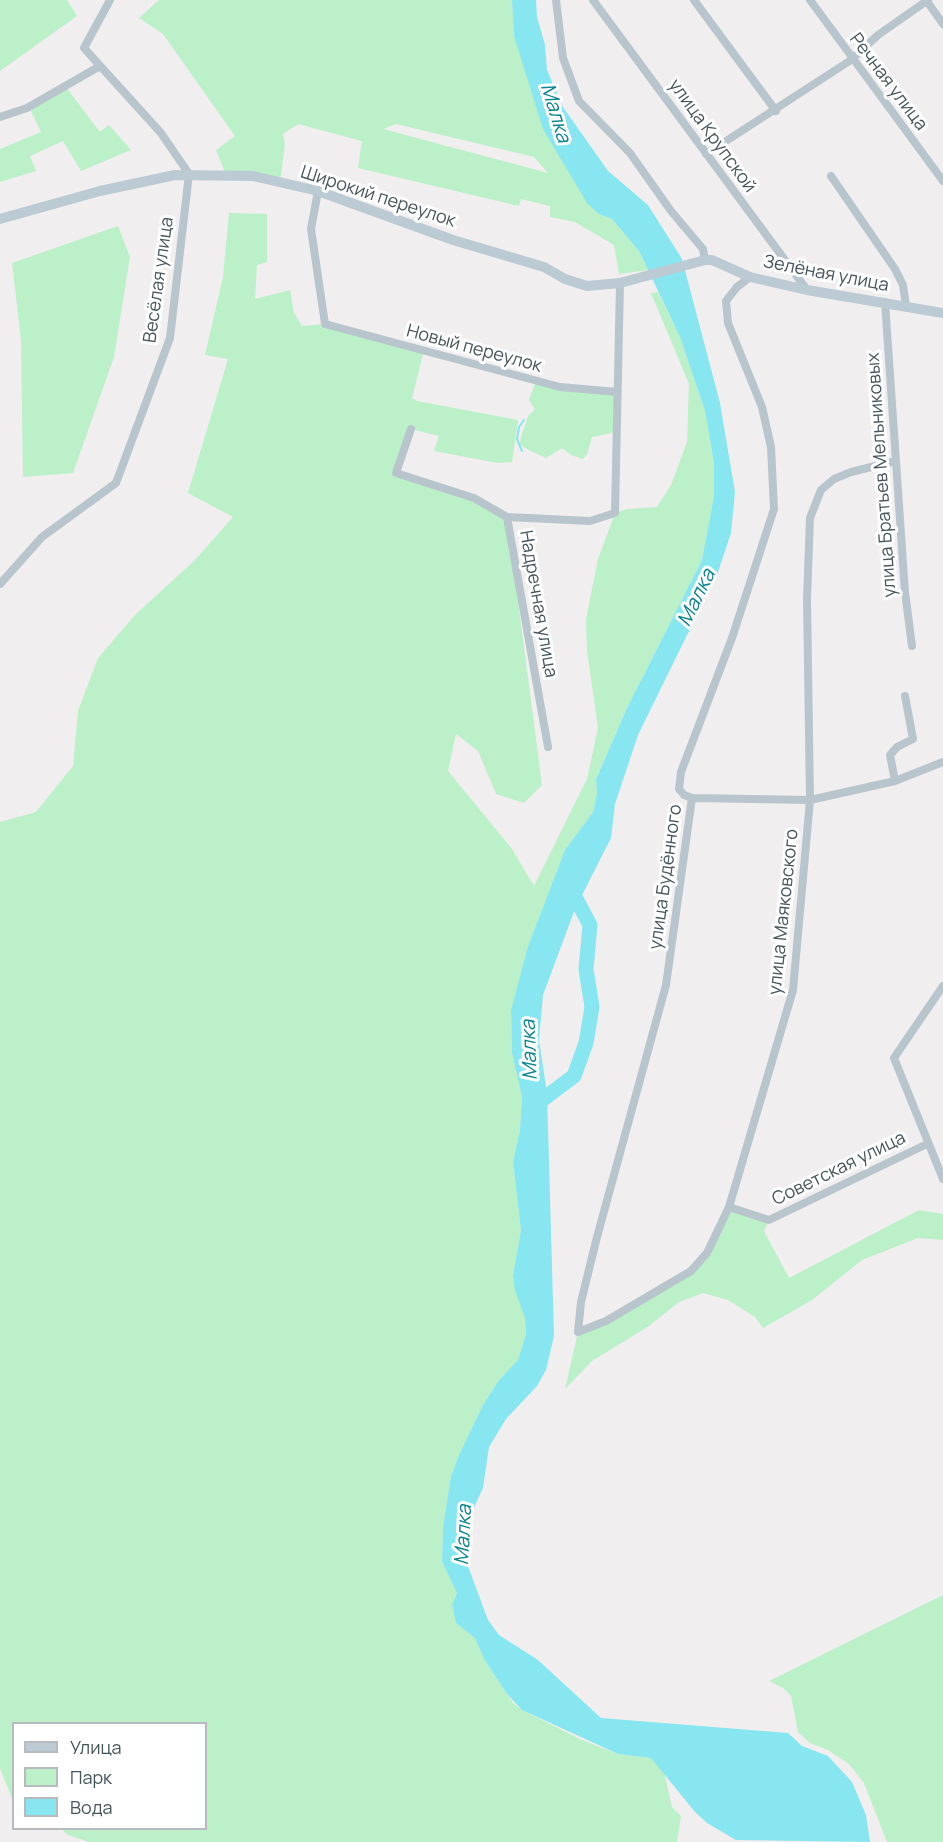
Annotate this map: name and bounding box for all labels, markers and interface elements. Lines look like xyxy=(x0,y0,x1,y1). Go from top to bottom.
street label: Речная улица xyxy=(844,29,932,135)
street label: улица Крупской xyxy=(664,75,760,197)
water label: Малка xyxy=(535,81,575,145)
street label: Широкий переулок xyxy=(298,162,458,232)
street label: Весёлая улица xyxy=(139,216,179,344)
street label: Зелёная улица xyxy=(762,251,890,297)
street label: Новый переулок xyxy=(404,321,544,377)
street label: улица Братьев Мельниковых xyxy=(863,352,901,598)
street label: Надречная улица xyxy=(514,529,562,679)
water label: Малка xyxy=(673,566,721,630)
street label: улица Будённого xyxy=(645,803,687,951)
street label: улица Маяковского xyxy=(765,828,803,996)
water label: Малка xyxy=(517,1019,543,1081)
street label: Советская улица xyxy=(769,1127,909,1211)
water label: Малка xyxy=(450,1504,478,1566)
legend xyxy=(12,1722,207,1830)
text: Улица xyxy=(70,1735,122,1759)
text: Парк xyxy=(70,1765,112,1789)
text: Вода xyxy=(70,1795,112,1819)

